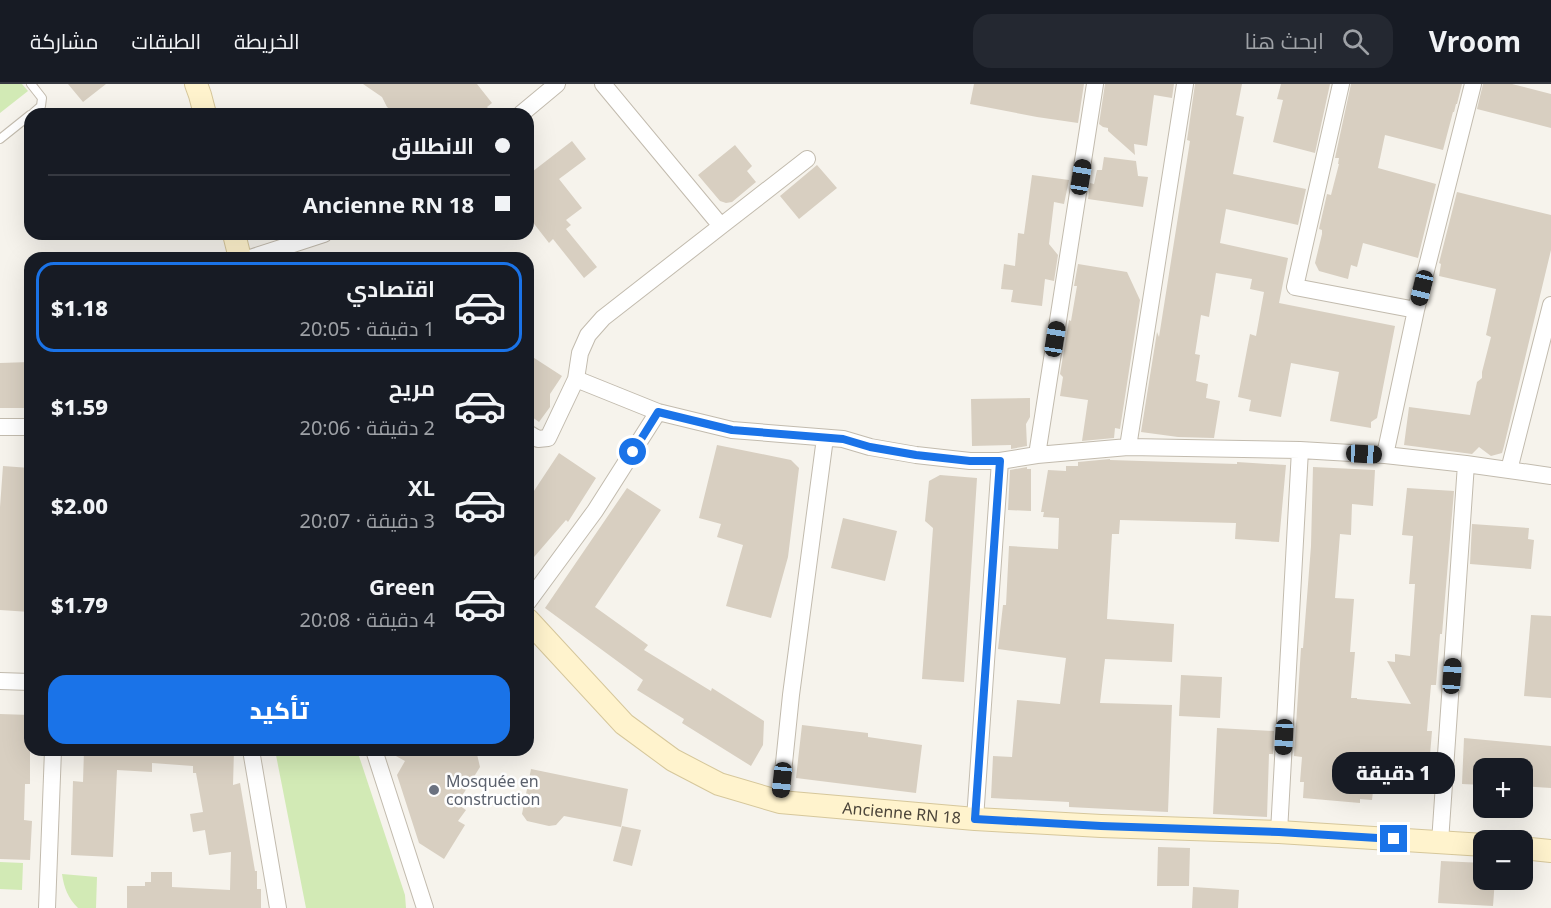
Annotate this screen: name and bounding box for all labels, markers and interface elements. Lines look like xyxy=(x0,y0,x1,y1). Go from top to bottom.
search box xyxy=(973,14,1393,68)
text: Vroom xyxy=(1429,22,1521,60)
text: ابحث هنا xyxy=(1245,25,1324,55)
icon: search xyxy=(1339,25,1372,58)
text: مشاركة xyxy=(30,27,99,55)
text: الطبقات xyxy=(132,27,201,55)
text: الخريطة xyxy=(234,27,300,55)
text: الانطلاق xyxy=(391,130,474,160)
car xyxy=(1069,158,1093,196)
text: Ancienne RN 18 xyxy=(303,189,474,219)
car xyxy=(1409,268,1435,308)
text: اقتصادي xyxy=(346,273,435,303)
icon: car xyxy=(453,280,507,334)
text: $1.18 xyxy=(51,292,108,322)
text: 1 دقيقة · 20:05 xyxy=(299,315,435,342)
car xyxy=(1043,320,1067,358)
text: مريح xyxy=(389,372,435,402)
icon: car xyxy=(453,379,507,433)
text: $1.59 xyxy=(51,391,108,421)
text: 2 دقيقة · 20:06 xyxy=(299,414,435,441)
route start xyxy=(619,438,646,465)
car xyxy=(1346,444,1382,464)
text: XL xyxy=(408,472,435,502)
icon: car xyxy=(453,478,507,532)
text: $2.00 xyxy=(51,490,108,520)
text: 3 دقيقة · 20:07 xyxy=(299,507,435,534)
text: Green xyxy=(369,571,435,601)
icon: car xyxy=(453,577,507,631)
text: $1.79 xyxy=(51,589,108,619)
text: 4 دقيقة · 20:08 xyxy=(299,606,435,633)
car xyxy=(1442,657,1462,695)
button: تأكيد xyxy=(48,675,510,744)
car xyxy=(1274,719,1294,755)
callout: 1 دقيقة xyxy=(1332,752,1456,794)
map controls xyxy=(1473,758,1533,890)
button: + xyxy=(1473,758,1533,818)
text: 1 دقيقة xyxy=(1356,759,1431,786)
car xyxy=(771,761,793,799)
place label: Mosquée en construction xyxy=(446,770,540,810)
marker: Mosquée en construction xyxy=(427,783,441,797)
street label: Ancienne RN 18 xyxy=(842,797,962,829)
route end xyxy=(1380,825,1407,852)
button: − xyxy=(1473,830,1533,890)

